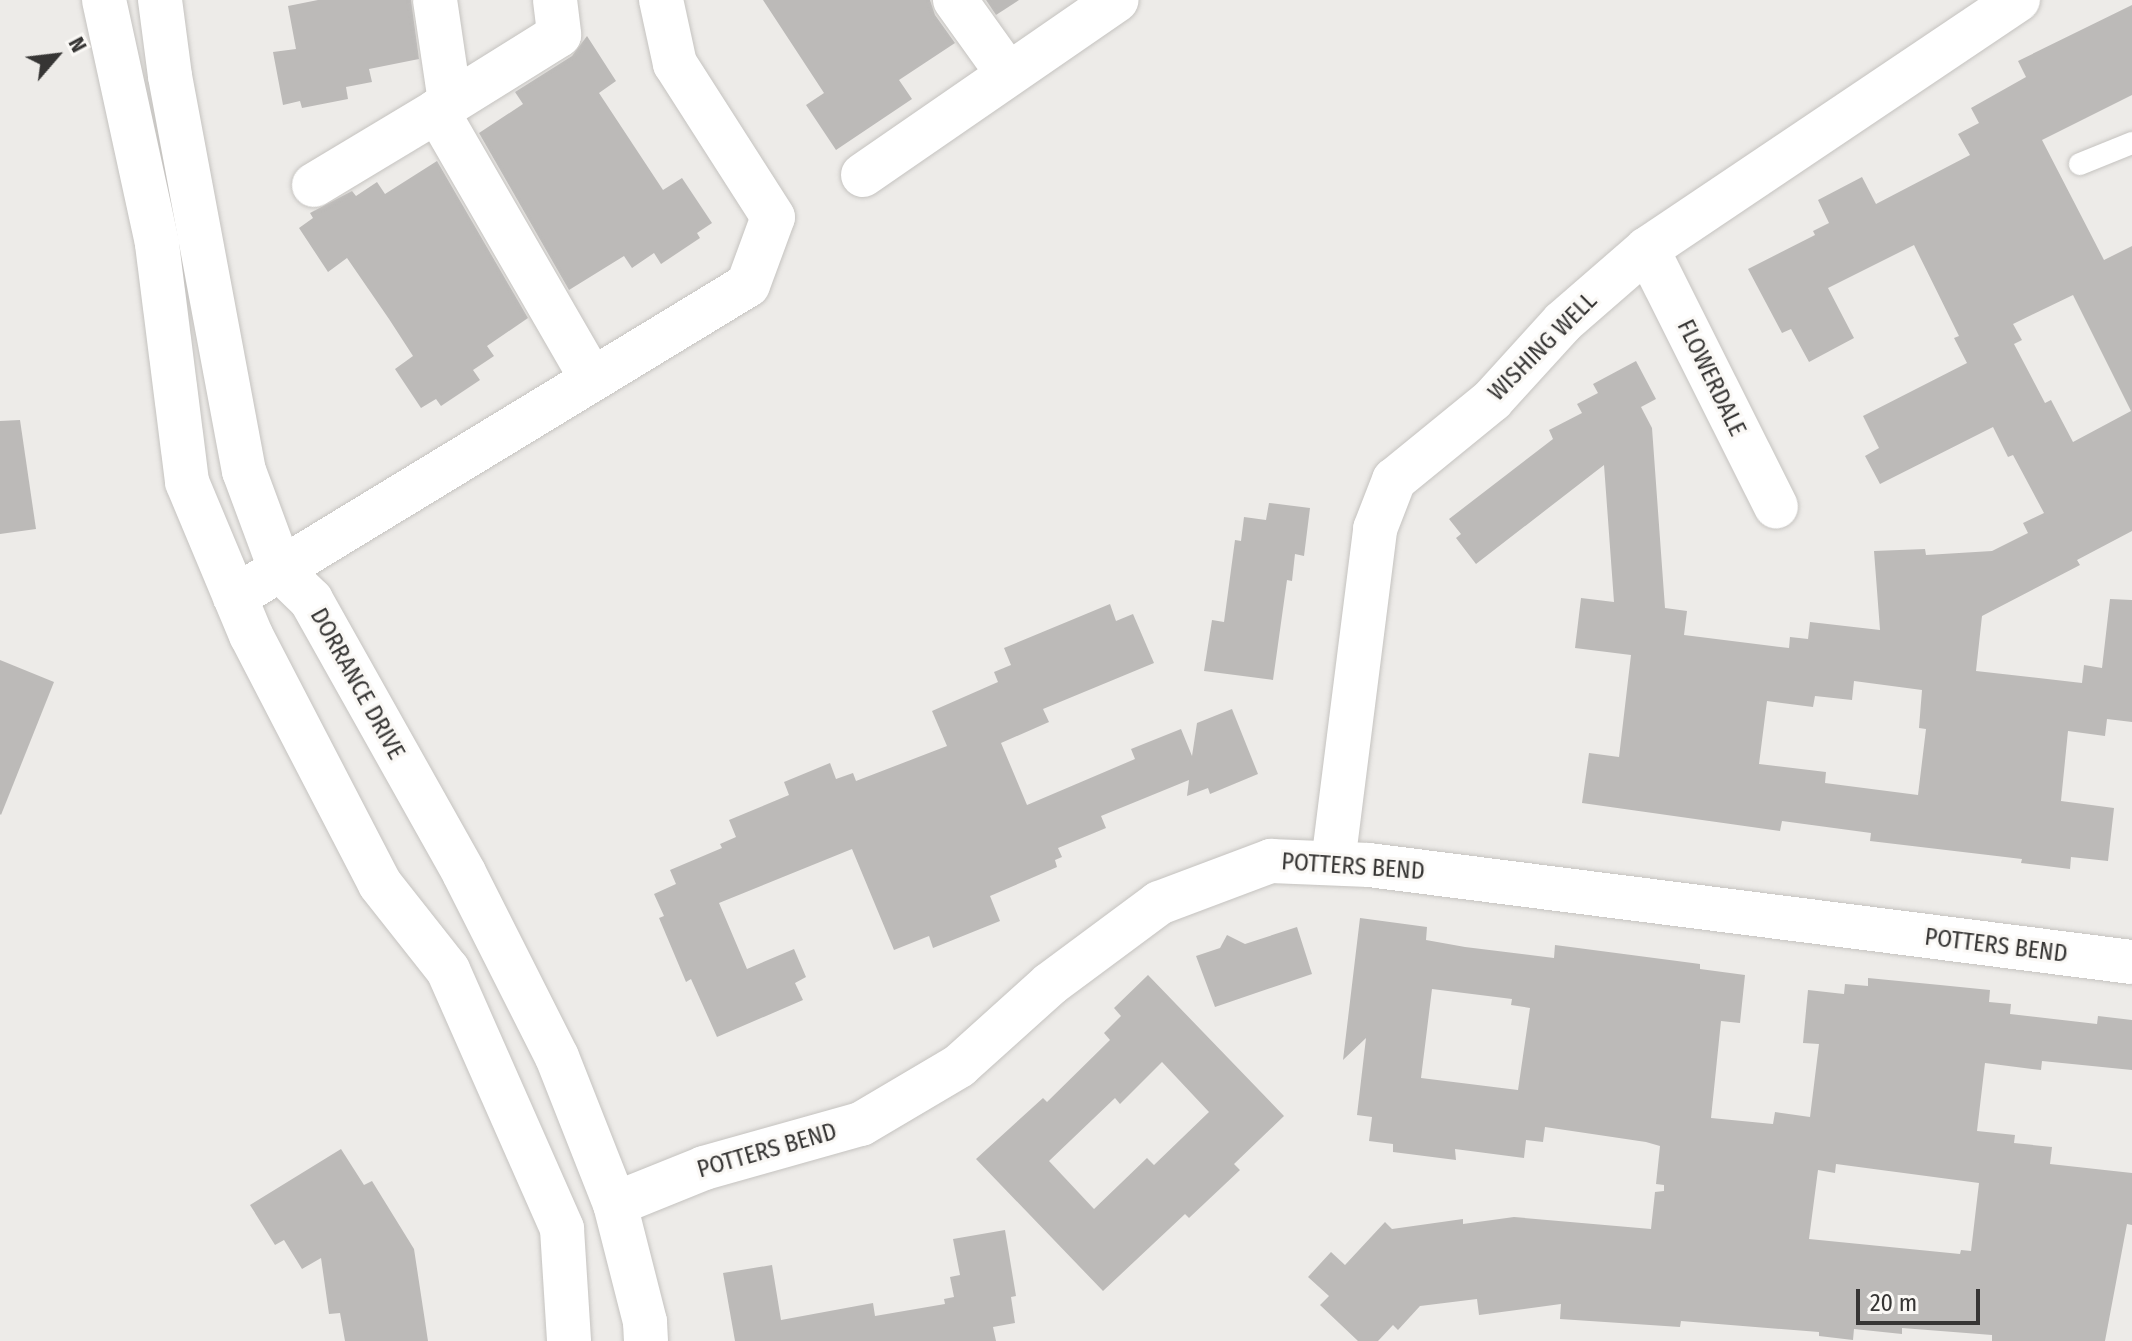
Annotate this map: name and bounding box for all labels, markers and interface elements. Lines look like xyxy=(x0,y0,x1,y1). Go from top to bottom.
north arrow xyxy=(16,16,96,96)
text: N xyxy=(63,32,93,57)
street label: WISHING WELL xyxy=(1483,287,1603,407)
street label: FLOWERDALE xyxy=(1671,315,1751,441)
street label: DORRANCE DRIVE xyxy=(304,603,410,765)
street label: POTTERS BEND xyxy=(1280,848,1426,886)
street label: POTTERS BEND xyxy=(1923,923,2069,969)
street label: POTTERS BEND xyxy=(694,1117,840,1185)
scale bar xyxy=(1860,1273,1984,1323)
text: 20 m xyxy=(1870,1289,1917,1317)

